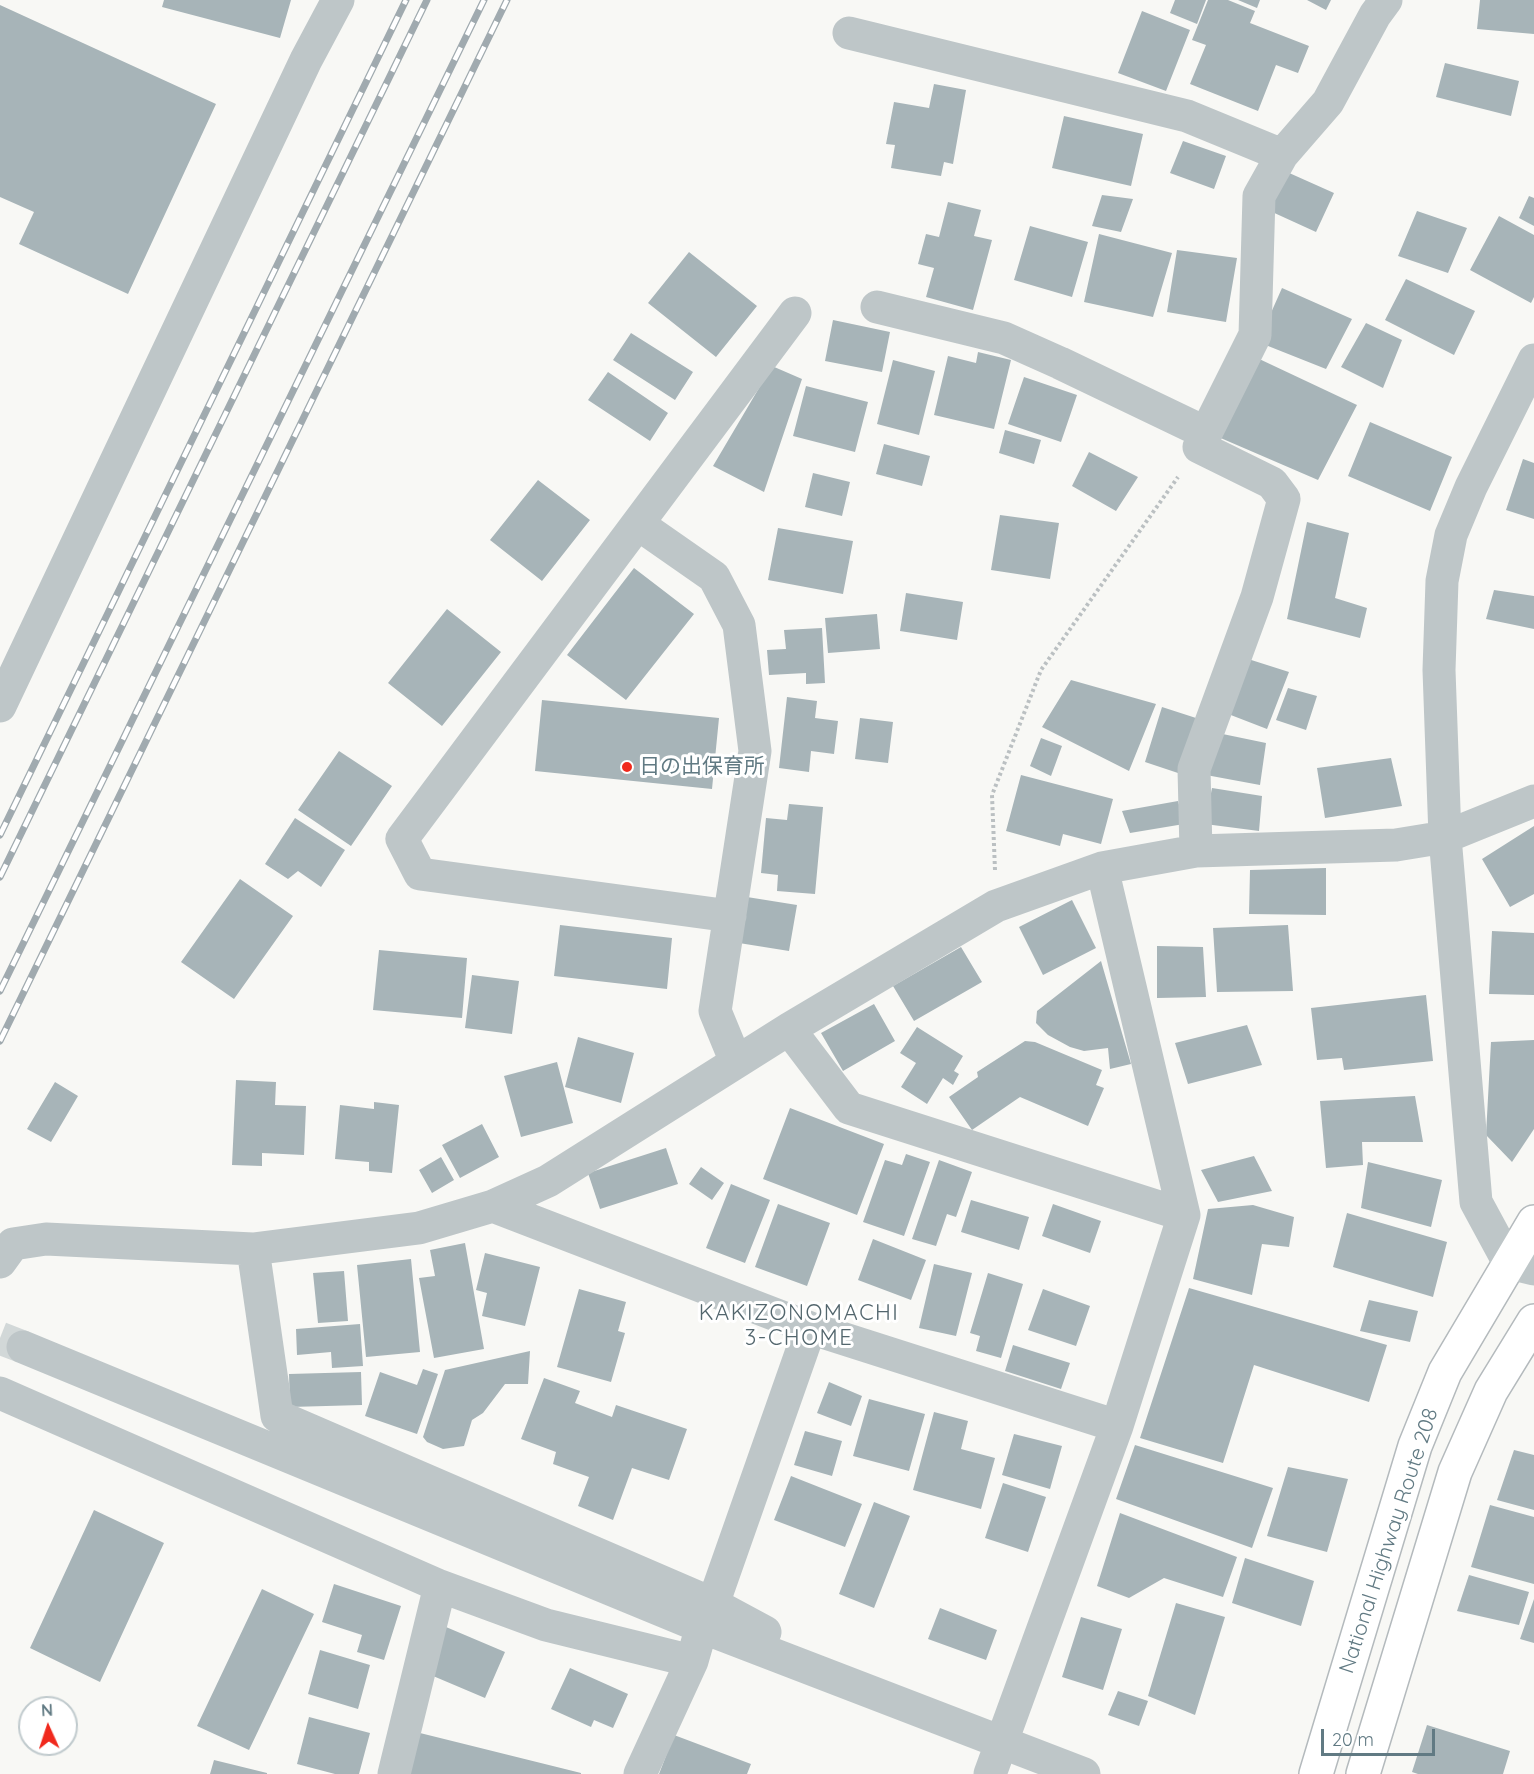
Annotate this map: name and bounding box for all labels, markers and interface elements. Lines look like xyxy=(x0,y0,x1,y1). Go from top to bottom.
place label: 日の出保育所 xyxy=(639,754,765,780)
marker: 日の出保育所 xyxy=(620,760,634,774)
district label: KAKIZONOMACHI 3-CHOME xyxy=(699,1300,899,1352)
street label: National Highway Route 208 xyxy=(1334,1405,1444,1677)
north arrow xyxy=(18,1696,78,1756)
text: N xyxy=(41,1700,54,1720)
scale bar xyxy=(1324,1717,1438,1755)
text: 20 m xyxy=(1332,1728,1374,1751)

